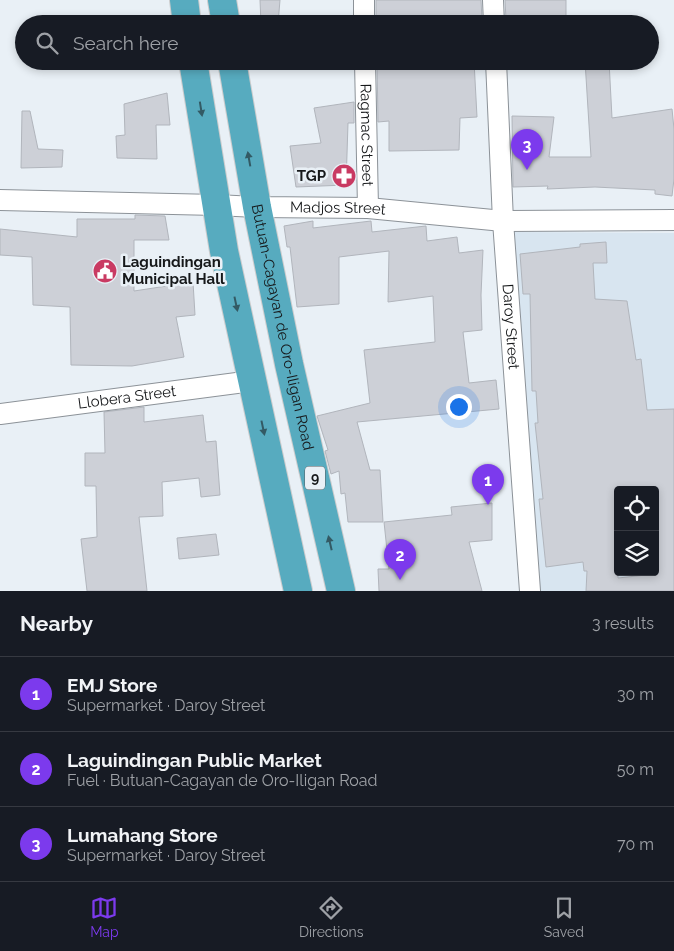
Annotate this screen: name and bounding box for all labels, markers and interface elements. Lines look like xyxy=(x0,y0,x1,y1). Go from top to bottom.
search box xyxy=(15,15,659,70)
icon: search xyxy=(33,29,61,57)
text: Search here xyxy=(73,32,179,54)
street label: Ragmac Street xyxy=(356,83,377,187)
one-way arrow xyxy=(197,102,205,118)
pin: 3 xyxy=(511,129,543,170)
one-way arrow xyxy=(244,151,252,167)
pharmacy icon: TGP xyxy=(331,163,357,189)
place label: TGP xyxy=(297,167,327,185)
street label: Madjos Street xyxy=(290,198,387,219)
street label: Butuan-Cagayan de Oro-Iligan Road xyxy=(248,202,317,452)
place label: Laguindingan Municipal Hall xyxy=(122,253,225,288)
public building icon: Laguindingan Municipal Hall xyxy=(92,258,118,284)
street label: Daroy Street xyxy=(499,283,523,370)
one-way arrow xyxy=(232,297,240,312)
street label: Llobera Street xyxy=(77,382,177,413)
your location xyxy=(446,394,472,420)
one-way arrow xyxy=(259,421,267,436)
pin: 1 xyxy=(472,464,504,505)
road number: 9 xyxy=(305,466,325,489)
map controls xyxy=(614,486,659,576)
button: locate xyxy=(614,486,659,531)
button: layers xyxy=(614,531,659,576)
one-way arrow xyxy=(326,536,334,551)
pin: 2 xyxy=(384,539,416,580)
text: Nearby xyxy=(20,611,93,636)
text: 3 results xyxy=(592,614,654,633)
text: EMJ Store xyxy=(67,674,157,696)
text: 1 xyxy=(32,685,40,704)
text: 30 m xyxy=(617,685,654,704)
text: Supermarket · Daroy Street xyxy=(67,696,265,715)
text: Laguindingan Public Market xyxy=(67,749,322,771)
text: 2 xyxy=(31,760,41,779)
text: 50 m xyxy=(617,760,654,779)
text: Fuel · Butuan-Cagayan de Oro-Iligan Road xyxy=(67,771,378,790)
text: Lumahang Store xyxy=(67,824,218,846)
text: 3 xyxy=(32,835,40,854)
text: 70 m xyxy=(617,835,654,854)
text: Supermarket · Daroy Street xyxy=(67,846,265,865)
tab: Map xyxy=(90,894,119,940)
tab: Directions xyxy=(299,894,364,940)
tab: Saved xyxy=(544,894,584,940)

